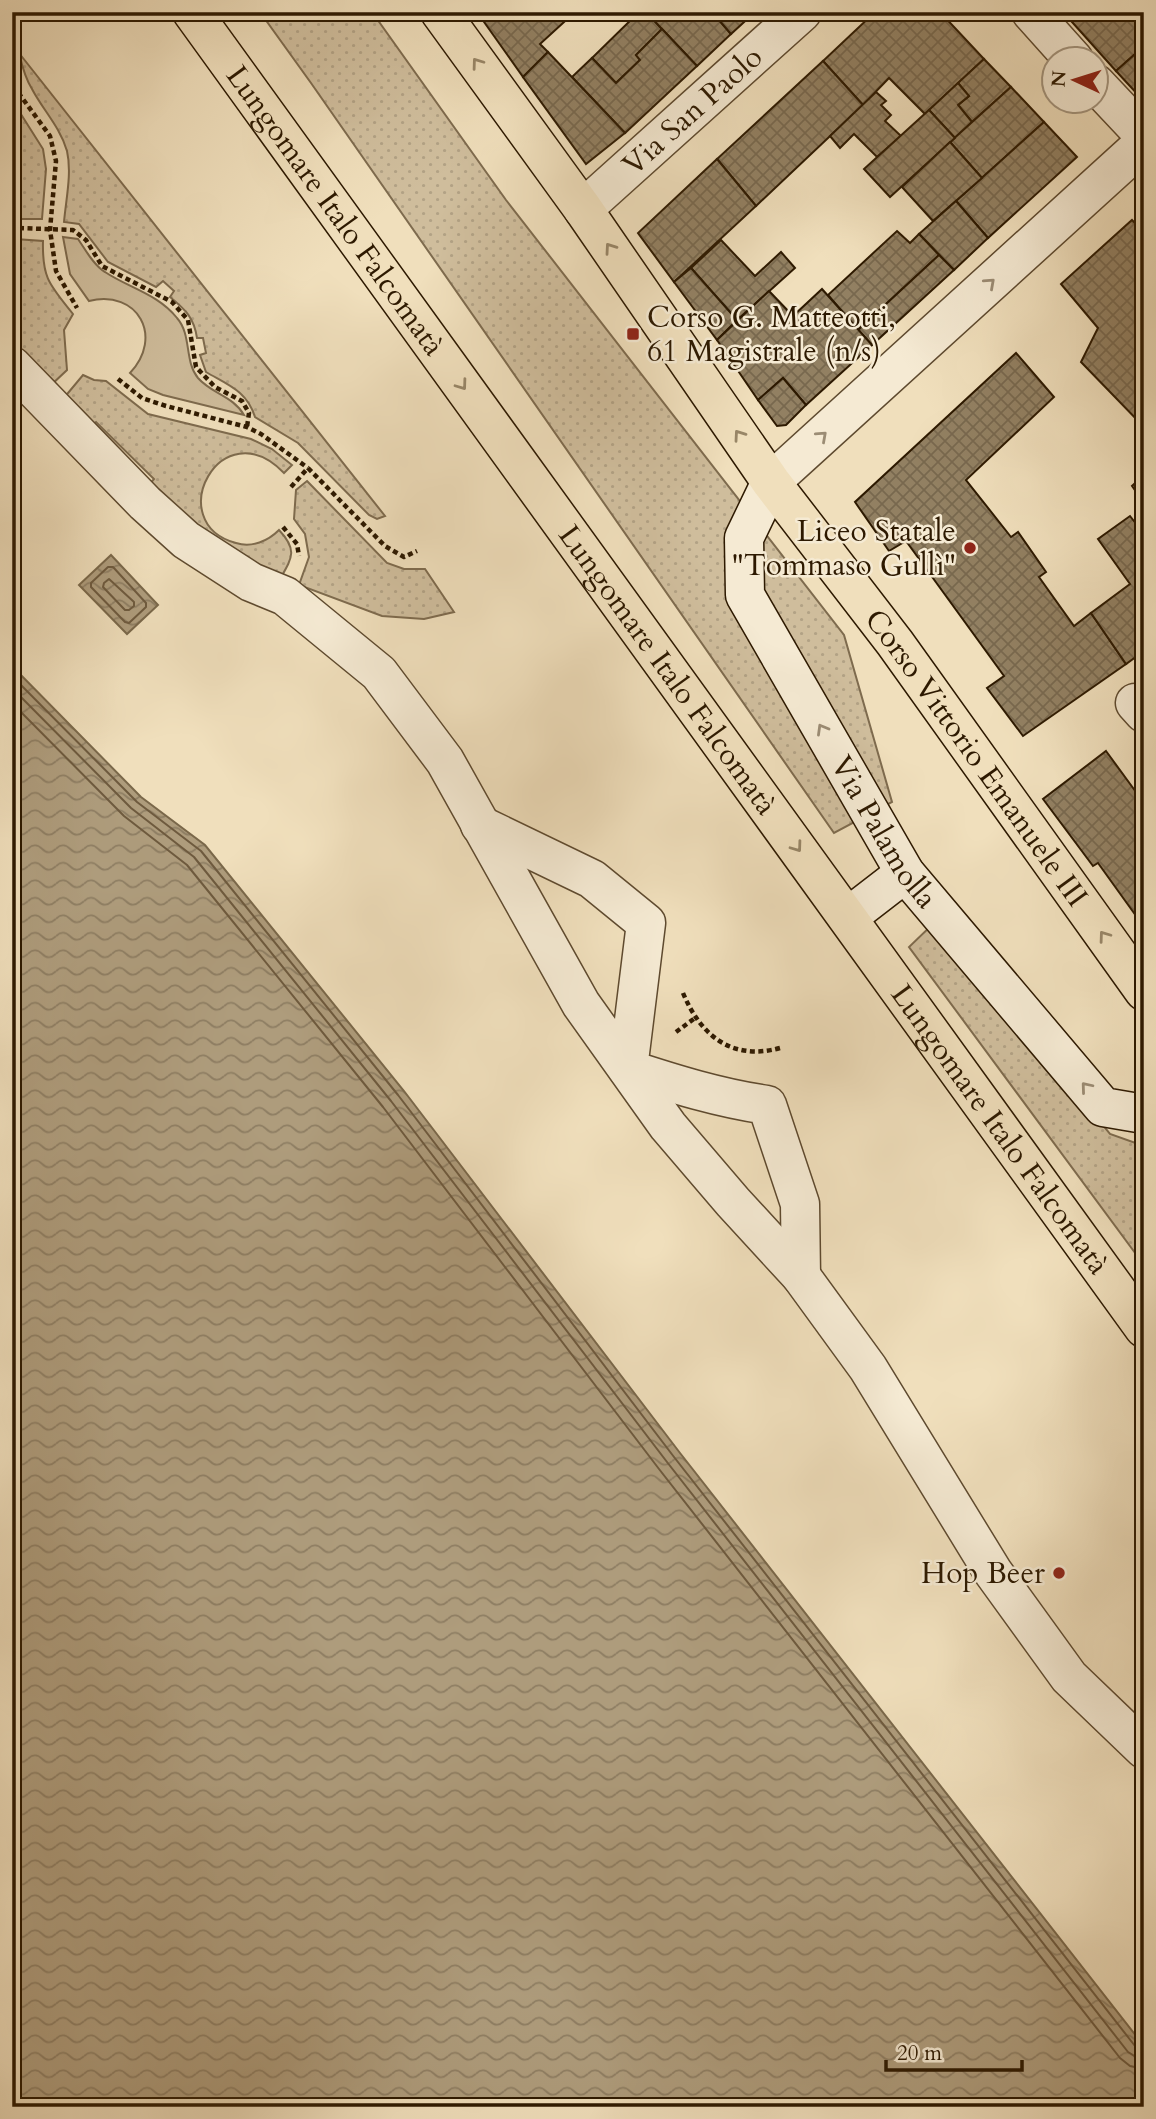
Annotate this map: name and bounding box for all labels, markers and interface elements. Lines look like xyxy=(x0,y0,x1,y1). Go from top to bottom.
street label: Via San Paolo xyxy=(613,37,771,185)
north arrow xyxy=(1040,46,1110,116)
street label: Lungomare Italo Falcomatà xyxy=(217,57,454,364)
one-way arrow xyxy=(473,58,485,71)
text: N xyxy=(1045,69,1073,88)
one-way arrow xyxy=(606,243,618,256)
one-way arrow xyxy=(982,279,995,291)
place label: Corso G. Matteotti, 61 Magistrale (n/s) xyxy=(647,297,896,372)
marker: Corso G. Matteotti, 61 Magistrale (n/s) xyxy=(625,326,641,342)
one-way arrow xyxy=(454,377,467,390)
one-way arrow xyxy=(735,430,747,443)
one-way arrow xyxy=(813,432,826,444)
place label: Liceo Statale "Tommaso Gullì" xyxy=(731,511,956,586)
street label: Lungomare Italo Falcomatà xyxy=(549,517,787,823)
marker: Liceo Statale "Tommaso Gullì" xyxy=(962,540,978,556)
street label: Corso Vittorio Emanuele III xyxy=(856,600,1098,915)
one-way arrow xyxy=(817,724,830,737)
street label: Via Palamolla xyxy=(821,748,947,917)
one-way arrow xyxy=(789,839,801,852)
one-way arrow xyxy=(1100,931,1112,944)
street label: Lungomare Italo Falcomatà xyxy=(881,976,1119,1283)
one-way arrow xyxy=(1081,1082,1094,1094)
place label: Hop Beer xyxy=(921,1553,1045,1594)
marker: Hop Beer xyxy=(1051,1565,1067,1581)
scale bar xyxy=(886,2028,1023,2072)
text: 20 m xyxy=(897,2039,942,2068)

